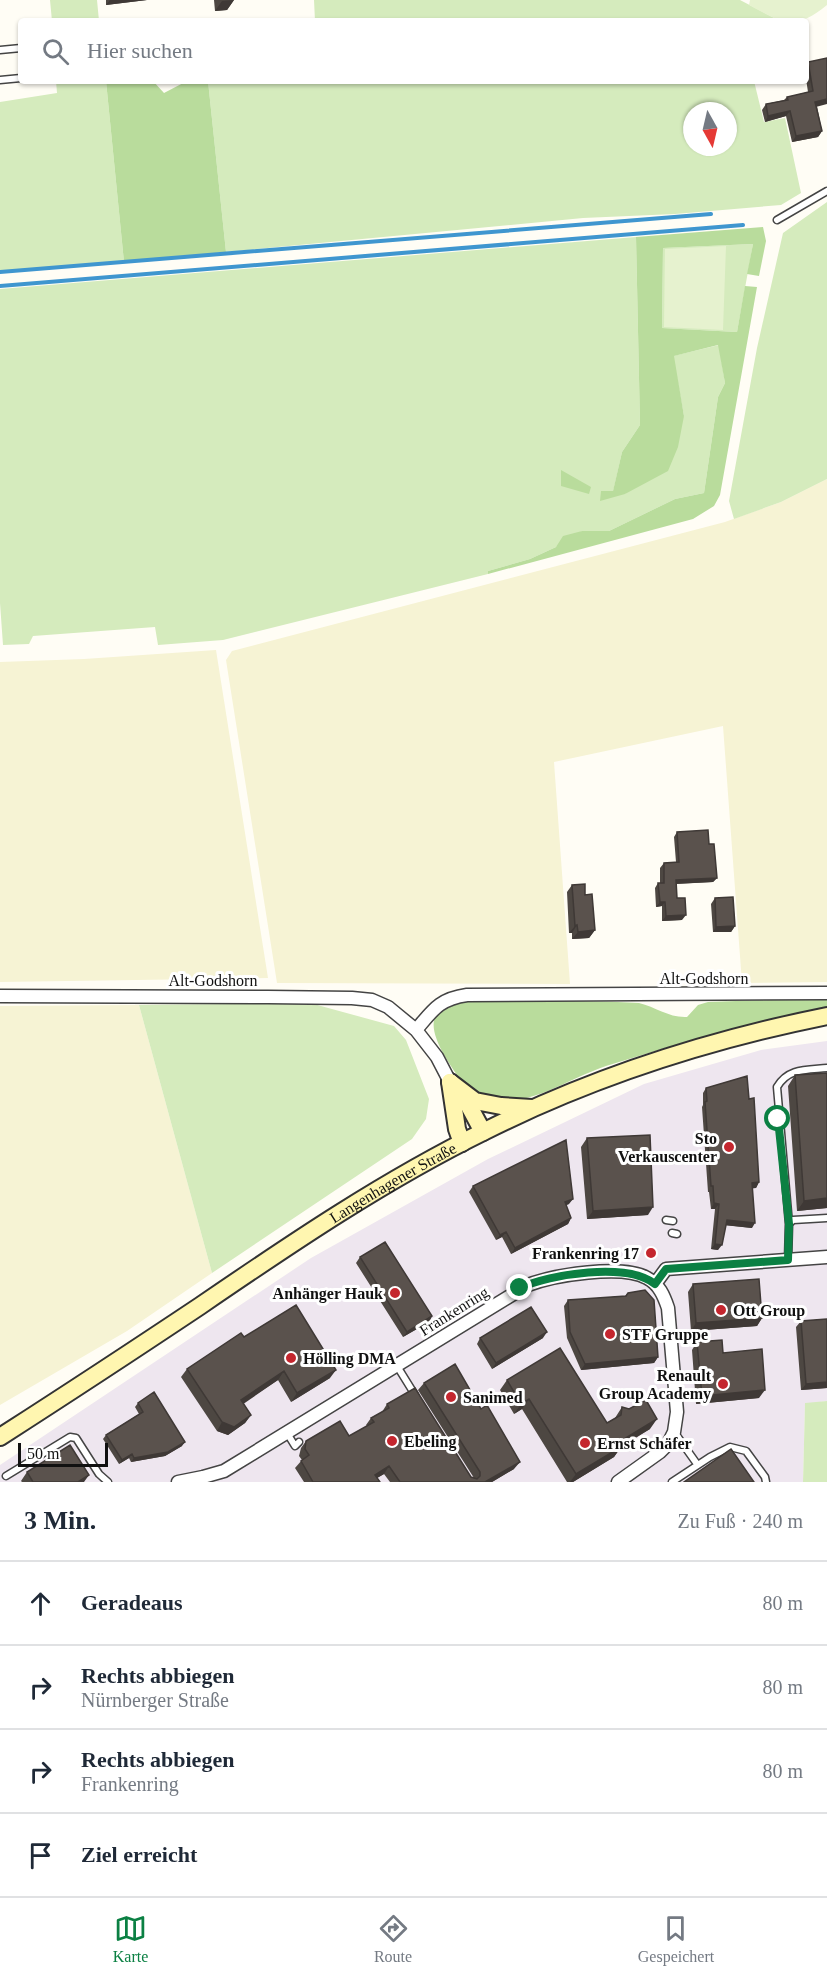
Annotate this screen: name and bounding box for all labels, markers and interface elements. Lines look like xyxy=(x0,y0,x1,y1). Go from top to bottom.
search box xyxy=(18,18,809,84)
icon: search xyxy=(39,35,72,68)
text: Hier suchen xyxy=(87,38,193,63)
north arrow xyxy=(683,102,737,156)
street label: Alt-Godshorn xyxy=(660,970,748,987)
street label: Alt-Godshorn xyxy=(169,972,257,989)
route start xyxy=(764,1105,790,1131)
place label: Sto Verkauscenter xyxy=(618,1130,717,1165)
street label: Langenhagener Straße xyxy=(326,1139,459,1226)
marker: Sto Verkauscenter xyxy=(722,1140,736,1154)
place label: Frankenring 17 xyxy=(532,1245,639,1263)
marker: Frankenring 17 xyxy=(644,1246,658,1260)
route end xyxy=(506,1274,532,1300)
street label: Frankenring xyxy=(416,1283,492,1340)
place label: Anhänger Hauk xyxy=(273,1285,383,1303)
marker: Anhänger Hauk xyxy=(388,1286,402,1300)
place label: Ott Group xyxy=(733,1302,805,1320)
marker: Ott Group xyxy=(714,1303,728,1317)
place label: STF Gruppe xyxy=(622,1326,708,1344)
marker: STF Gruppe xyxy=(603,1327,617,1341)
place label: Hölling DMA xyxy=(303,1350,396,1368)
marker: Hölling DMA xyxy=(284,1351,298,1365)
place label: Renault Group Academy xyxy=(599,1367,712,1403)
marker: Renault Group Academy xyxy=(716,1377,730,1391)
place label: Sanimed xyxy=(463,1389,523,1406)
marker: Sanimed xyxy=(444,1390,458,1404)
place label: Ebeling xyxy=(404,1433,456,1451)
marker: Ebeling xyxy=(385,1434,399,1448)
place label: Ernst Schäfer xyxy=(597,1435,692,1452)
marker: Ernst Schäfer xyxy=(578,1436,592,1450)
scale bar xyxy=(18,1440,108,1468)
text: 50 m xyxy=(27,1445,59,1462)
text: 3 Min. xyxy=(24,1506,96,1535)
text: Zu Fuß · 240 m xyxy=(677,1510,803,1532)
icon: ahead xyxy=(24,1587,57,1620)
text: Geradeaus xyxy=(81,1590,182,1615)
text: 80 m xyxy=(762,1592,803,1614)
text: Rechts abbiegen xyxy=(81,1663,234,1688)
icon: right xyxy=(24,1671,57,1704)
text: 80 m xyxy=(762,1676,803,1698)
text: Nürnberger Straße xyxy=(81,1689,229,1711)
text: Rechts abbiegen xyxy=(81,1747,234,1772)
icon: right xyxy=(24,1755,57,1788)
text: 80 m xyxy=(762,1760,803,1782)
text: Frankenring xyxy=(81,1773,179,1795)
icon: arrive xyxy=(24,1839,57,1872)
text: Ziel erreicht xyxy=(81,1842,197,1867)
tab: Karte xyxy=(113,1912,148,1966)
tab: Route xyxy=(374,1912,412,1966)
tab: Gespeichert xyxy=(638,1912,714,1966)

